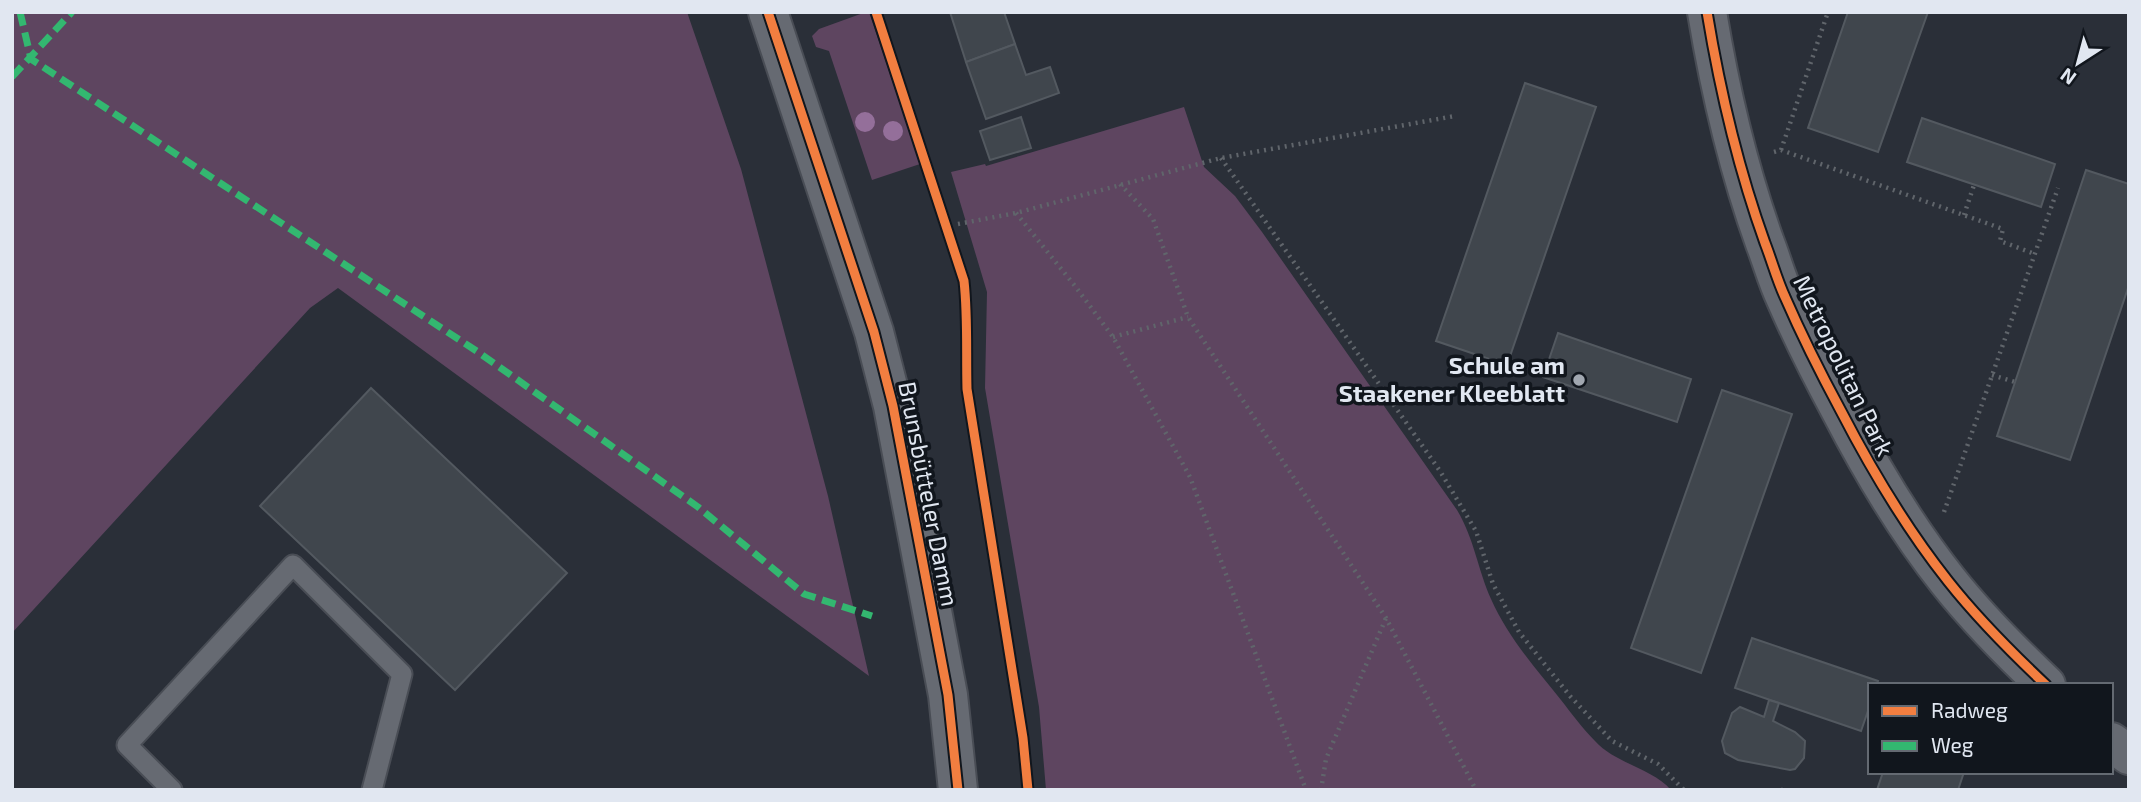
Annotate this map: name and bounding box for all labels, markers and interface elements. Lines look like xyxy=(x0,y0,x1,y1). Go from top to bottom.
north arrow xyxy=(2043,28,2113,98)
text: N xyxy=(2055,64,2080,90)
street label: Metropolitan Park xyxy=(1788,270,1901,460)
place label: Schule am Staakener Kleeblatt xyxy=(1339,350,1565,407)
marker: Schule am Staakener Kleeblatt xyxy=(1571,372,1587,388)
street label: Brunsbütteler Damm xyxy=(893,379,966,609)
legend xyxy=(1868,683,2113,774)
text: Radweg xyxy=(1931,697,2008,722)
text: Weg xyxy=(1931,732,1974,757)

